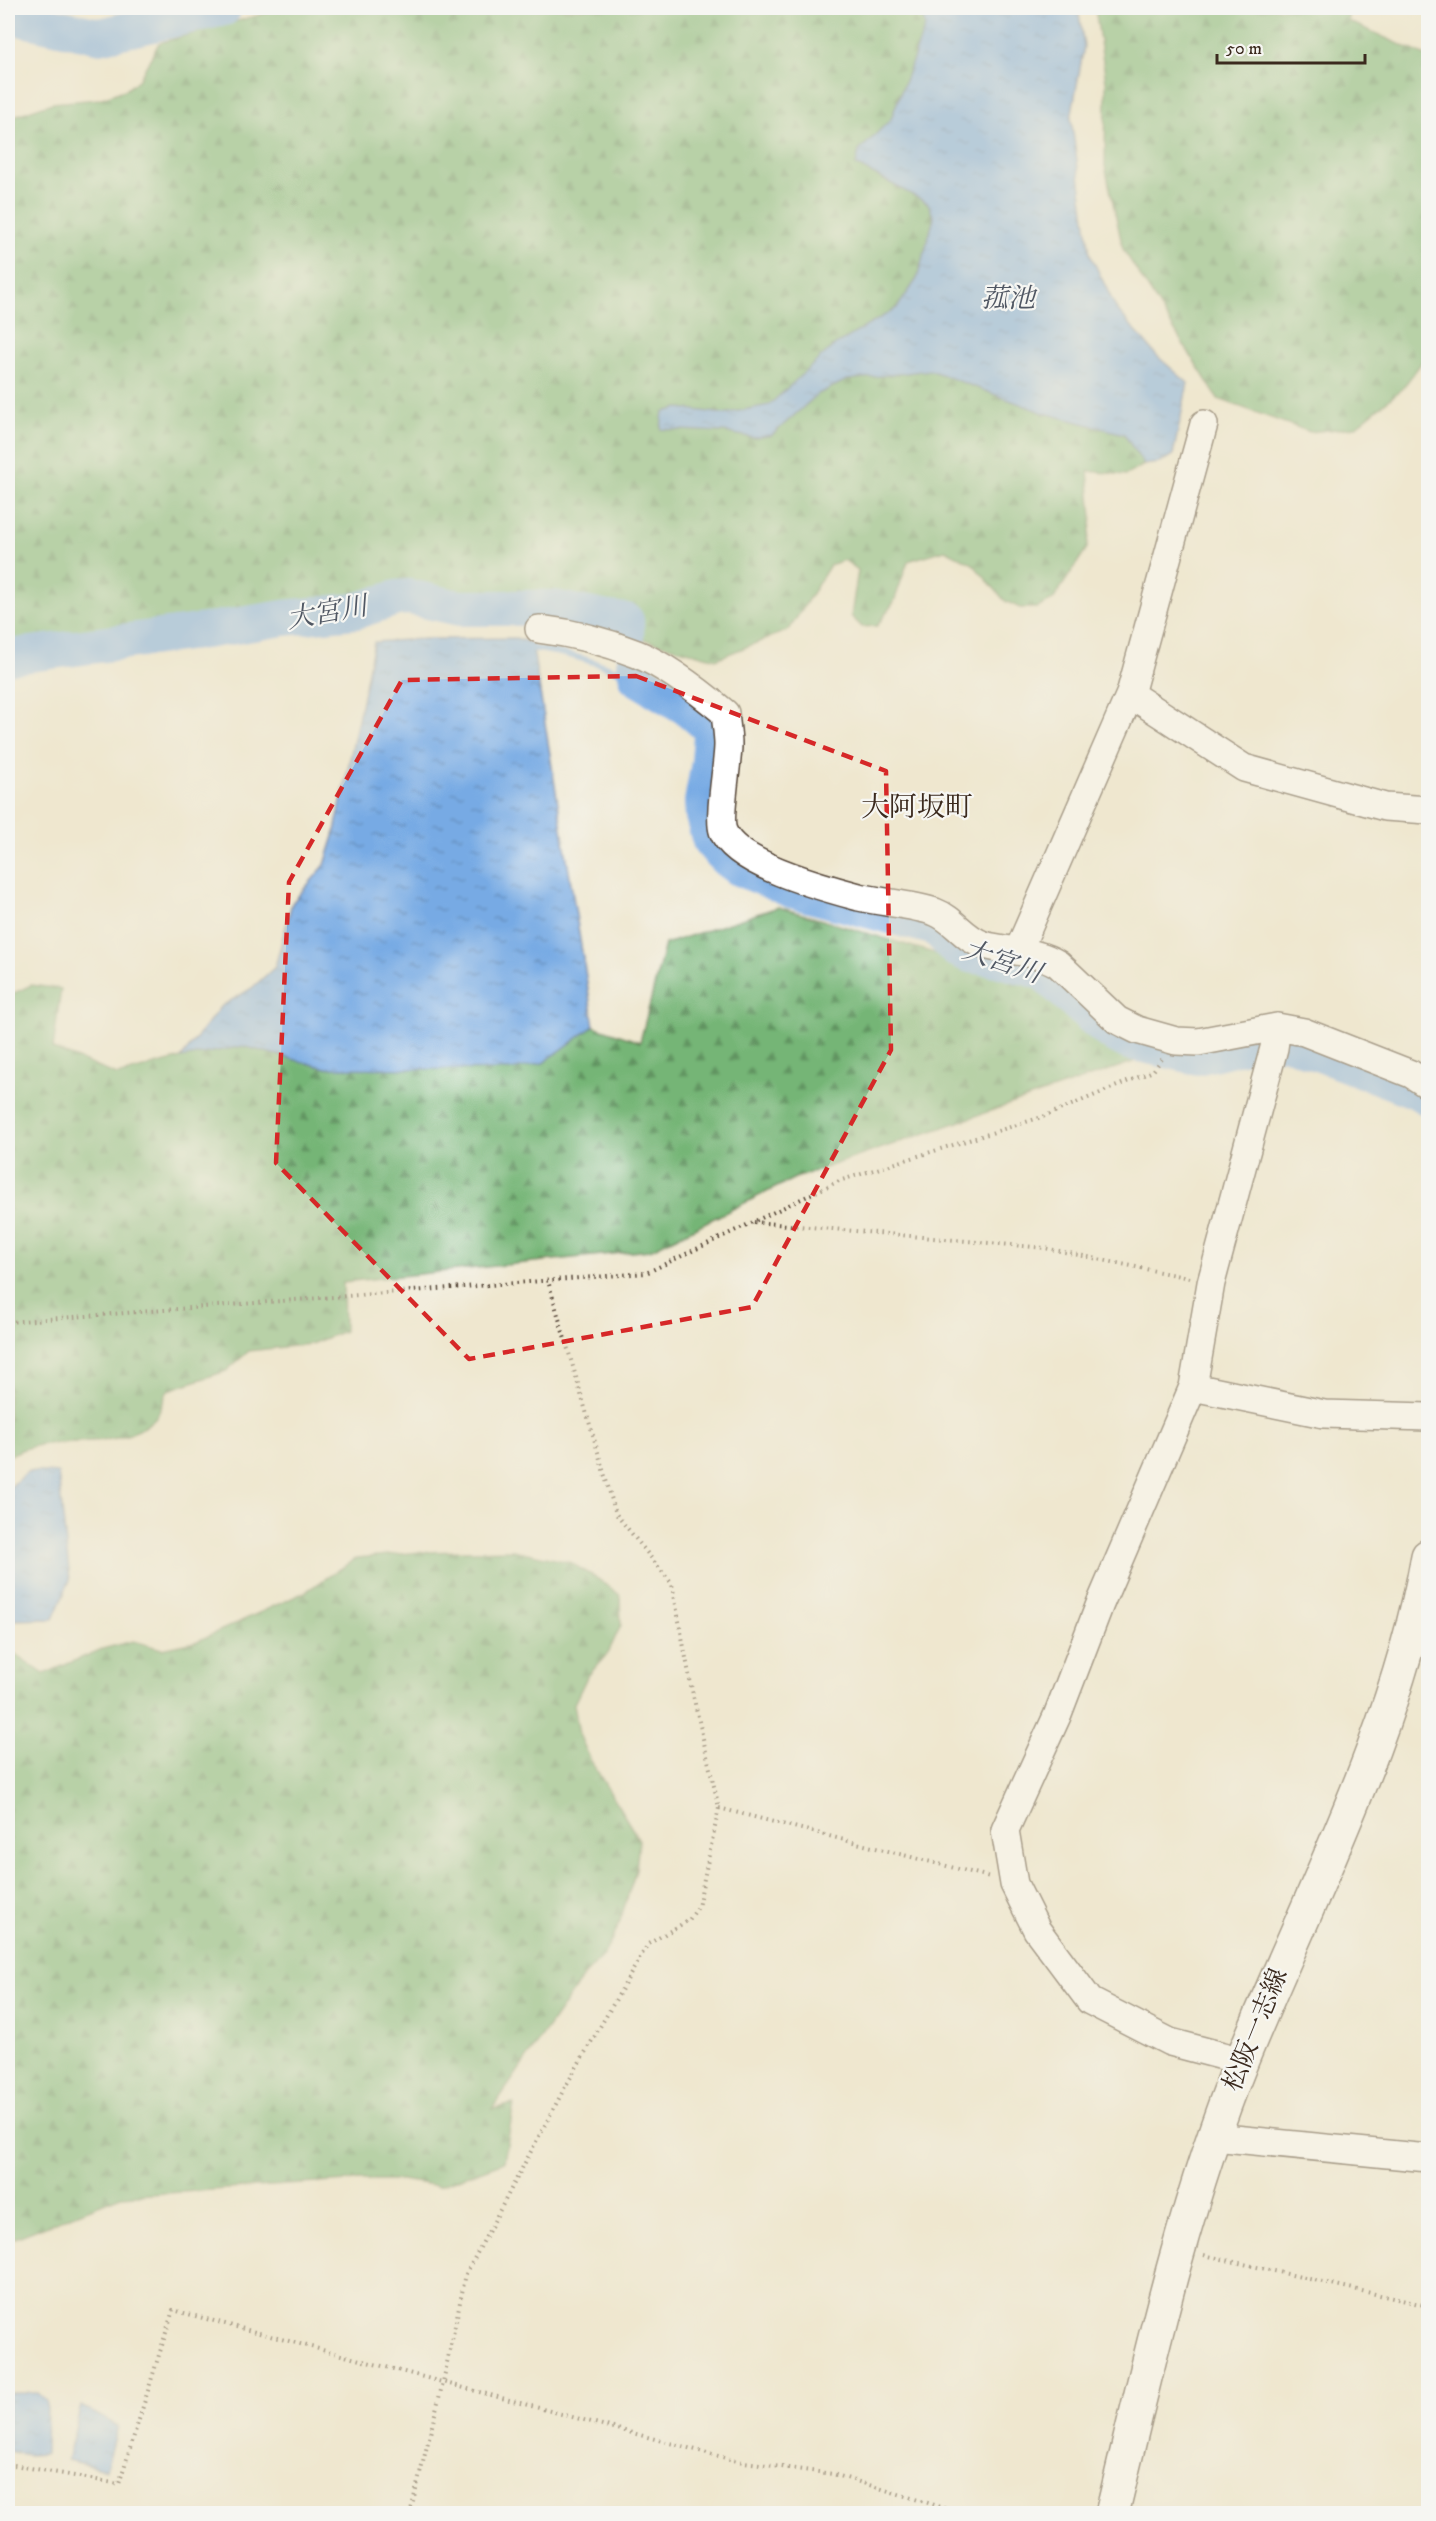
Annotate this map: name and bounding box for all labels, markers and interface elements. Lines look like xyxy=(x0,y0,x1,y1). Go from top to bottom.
scale bar xyxy=(1217,27,1366,65)
text: 50 m xyxy=(1226,38,1262,60)
water label: 菰池 xyxy=(981,282,1038,316)
water label: 大宮川 xyxy=(284,589,373,637)
district label: 大阿坂町 xyxy=(861,790,973,825)
water label: 大宮川 xyxy=(958,933,1049,992)
street label: 松阪一志線 xyxy=(1216,1964,1296,2096)

